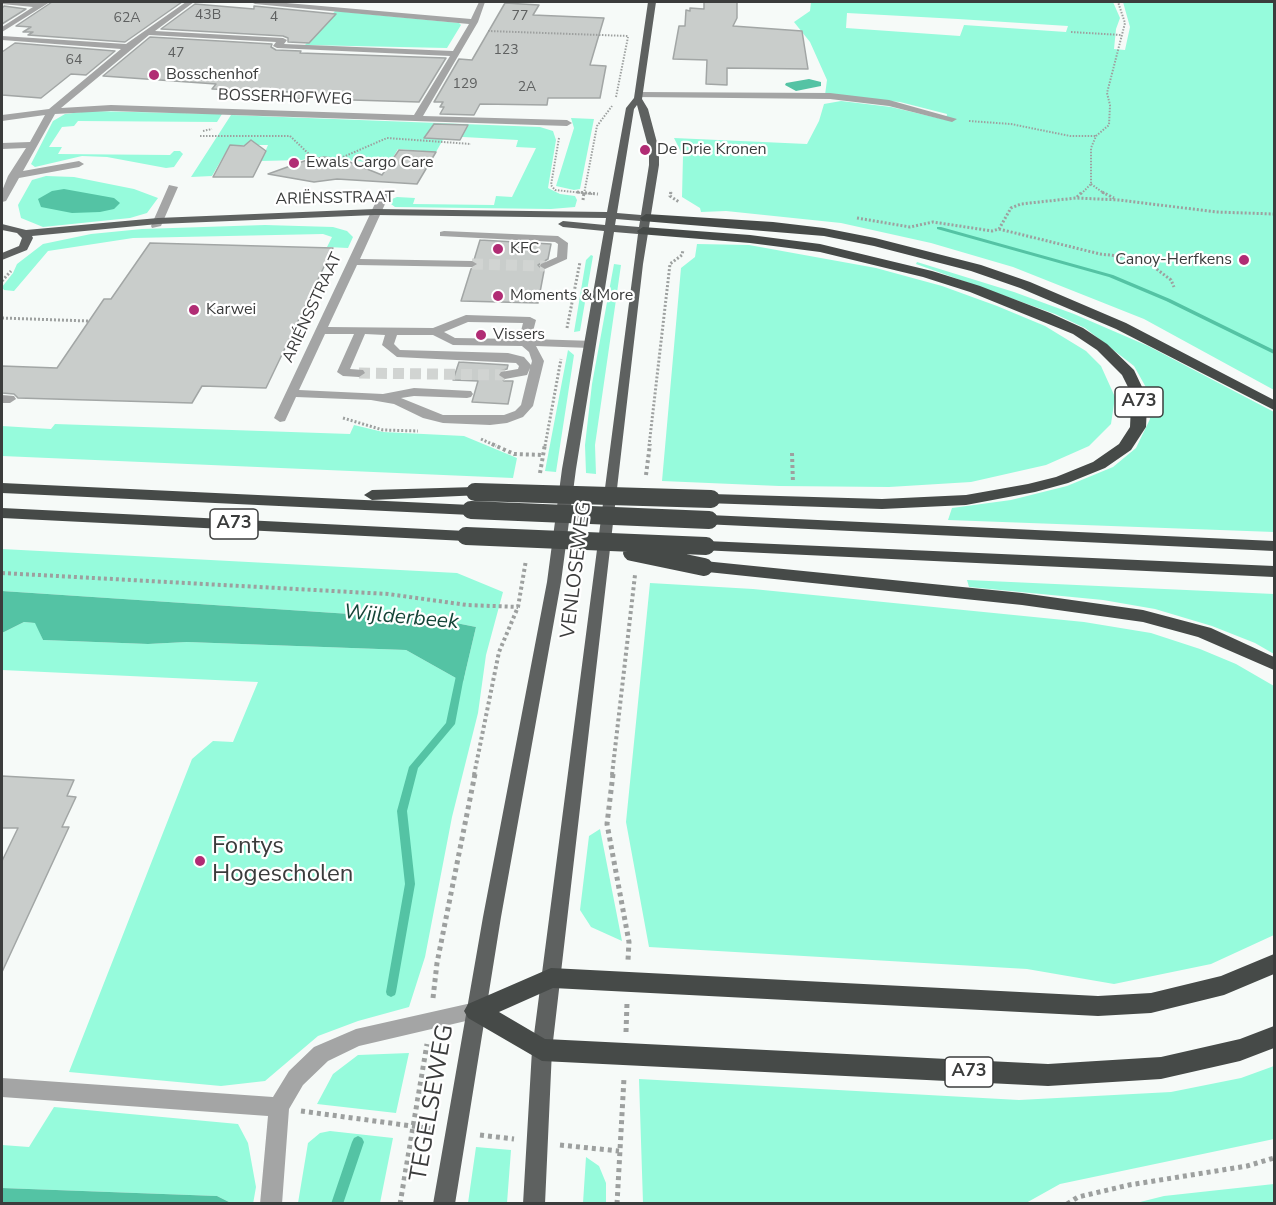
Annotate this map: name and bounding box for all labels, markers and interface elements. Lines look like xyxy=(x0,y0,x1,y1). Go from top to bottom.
house number: 43B xyxy=(195,8,221,24)
house number: 77 xyxy=(512,9,528,25)
house number: 4 xyxy=(270,10,278,26)
house number: 62A xyxy=(113,11,141,27)
house number: 123 xyxy=(493,43,519,59)
house number: 47 xyxy=(168,46,184,62)
house number: 64 xyxy=(66,53,82,69)
place label: Bosschenhof xyxy=(166,65,258,85)
marker: Bosschenhof xyxy=(147,68,161,82)
house number: 129 xyxy=(452,77,478,93)
house number: 2A xyxy=(518,80,536,96)
street label: BOSSERHOFWEG xyxy=(217,86,353,110)
place label: De Drie Kronen xyxy=(657,140,767,160)
marker: De Drie Kronen xyxy=(638,143,652,157)
place label: Ewals Cargo Care xyxy=(306,153,434,173)
marker: Ewals Cargo Care xyxy=(287,156,301,170)
street label: ARIËNSSTRAAT xyxy=(275,188,395,210)
place label: KFC xyxy=(510,239,539,259)
marker: KFC xyxy=(491,242,505,256)
street label: ARIÉNSSTRAAT xyxy=(279,250,347,366)
place label: Canoy-Herfkens xyxy=(1115,250,1232,270)
marker: Canoy-Herfkens xyxy=(1237,253,1251,267)
place label: Moments & More xyxy=(510,286,633,306)
marker: Moments & More xyxy=(491,289,505,303)
place label: Karwei xyxy=(206,300,256,320)
marker: Karwei xyxy=(187,303,201,317)
place label: Vissers xyxy=(493,325,545,345)
marker: Vissers xyxy=(474,328,488,342)
road number: A73 xyxy=(1115,387,1163,417)
street label: VENLOSEWEG xyxy=(557,500,597,640)
road number: A73 xyxy=(210,509,258,539)
water label: Wijlderbeek xyxy=(343,600,459,636)
place label: Fontys Hogescholen xyxy=(212,833,353,889)
marker: Fontys Hogescholen xyxy=(193,854,207,868)
street label: TEGELSEWEG xyxy=(405,1022,461,1184)
road number: A73 xyxy=(945,1057,993,1087)

